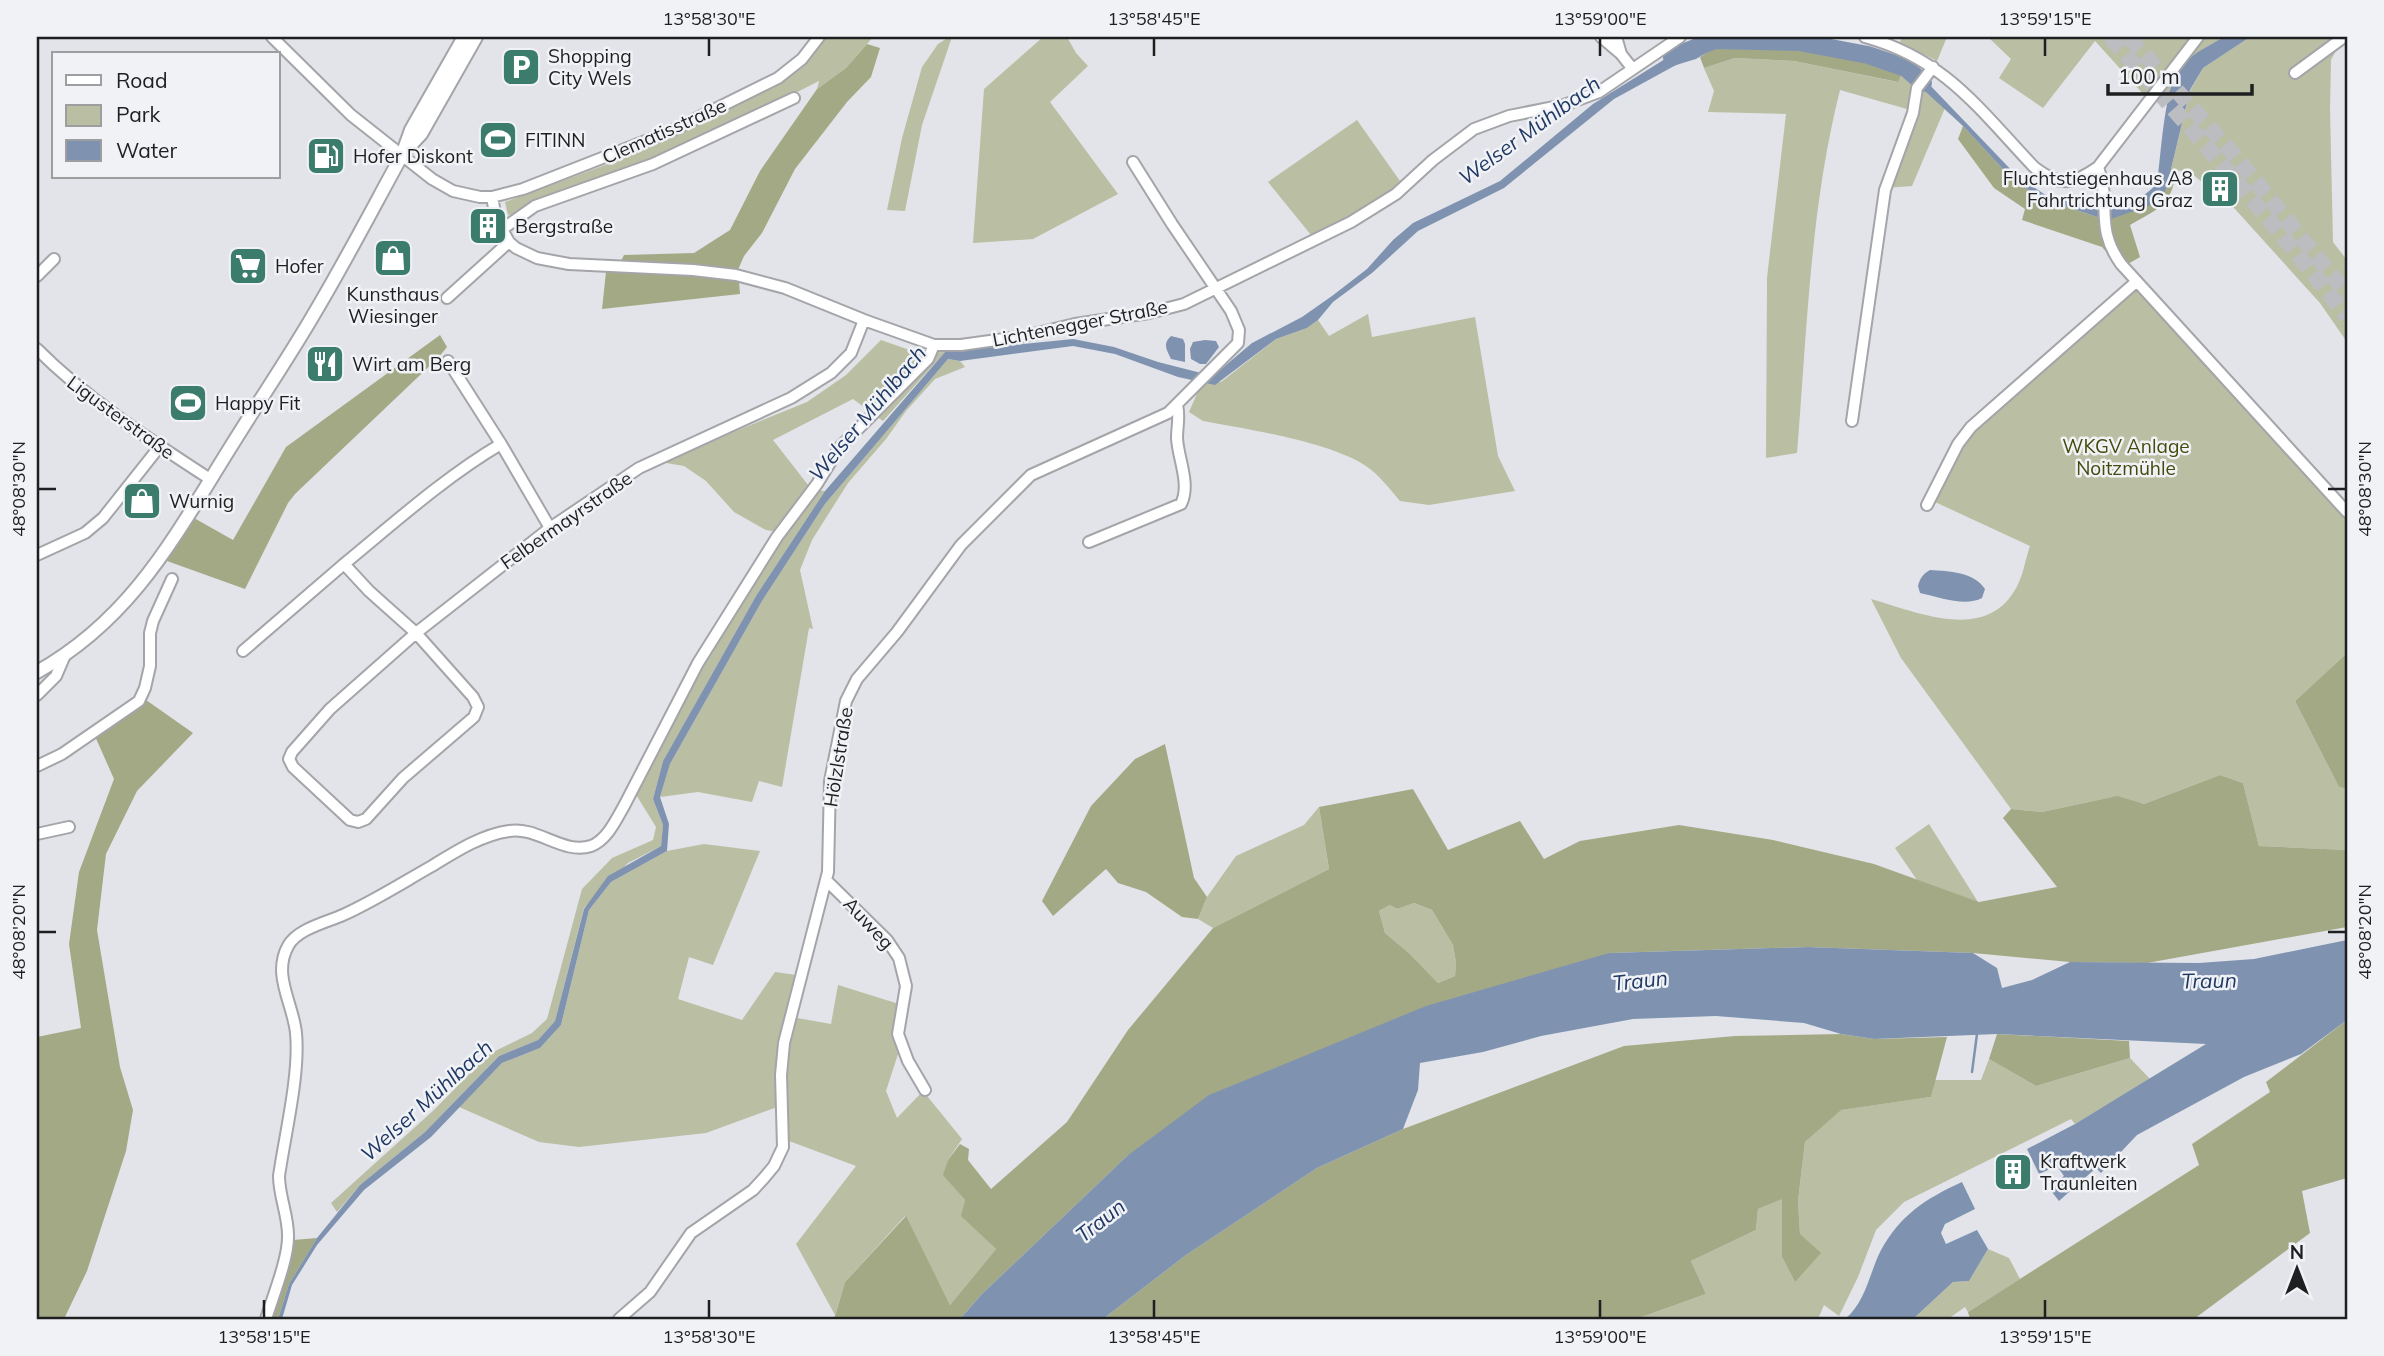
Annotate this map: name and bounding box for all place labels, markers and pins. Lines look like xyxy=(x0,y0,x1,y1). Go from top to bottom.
place label: Shopping City Wels xyxy=(548,44,632,90)
parking icon: Shopping City Wels xyxy=(500,46,542,88)
sports icon: FITINN xyxy=(477,119,519,161)
place label: FITINN xyxy=(525,128,585,152)
fuel station icon: Hofer Diskont xyxy=(305,135,347,177)
place label: Hofer Diskont xyxy=(353,144,473,168)
place label: Fluchtstiegenhaus A8 Fahrtrichtung Graz xyxy=(2003,166,2193,212)
building icon: Fluchtstiegenhaus A8 Fahrtrichtung Graz xyxy=(2199,168,2241,210)
building icon: Bergstraße xyxy=(467,205,509,247)
place label: Bergstraße xyxy=(515,214,613,238)
shop icon: Kunsthaus Wiesinger xyxy=(372,237,414,279)
supermarket icon: Hofer xyxy=(227,245,269,287)
place label: Hofer xyxy=(275,254,324,278)
place label: Kunsthaus Wiesinger xyxy=(347,282,439,328)
restaurant icon: Wirt am Berg xyxy=(304,343,346,385)
place label: Wirt am Berg xyxy=(352,352,471,376)
sports icon: Happy Fit xyxy=(167,382,209,424)
place label: Happy Fit xyxy=(215,391,301,415)
shop icon: Wurnig xyxy=(121,480,163,522)
place label: Wurnig xyxy=(169,489,234,513)
place label: Kraftwerk Traunleiten xyxy=(2040,1149,2138,1195)
building icon: Kraftwerk Traunleiten xyxy=(1992,1151,2034,1193)

